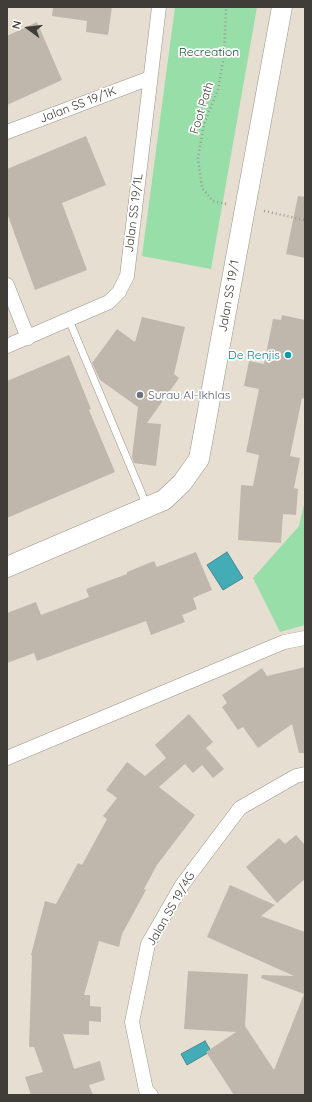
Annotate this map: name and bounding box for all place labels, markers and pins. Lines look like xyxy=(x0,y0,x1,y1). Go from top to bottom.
place label: De Renjis xyxy=(228,348,280,362)
marker: De Renjis xyxy=(283,350,293,360)
place label: Surau Al-Ikhlas xyxy=(148,388,230,402)
marker: Surau Al-Ikhlas xyxy=(135,390,145,400)

